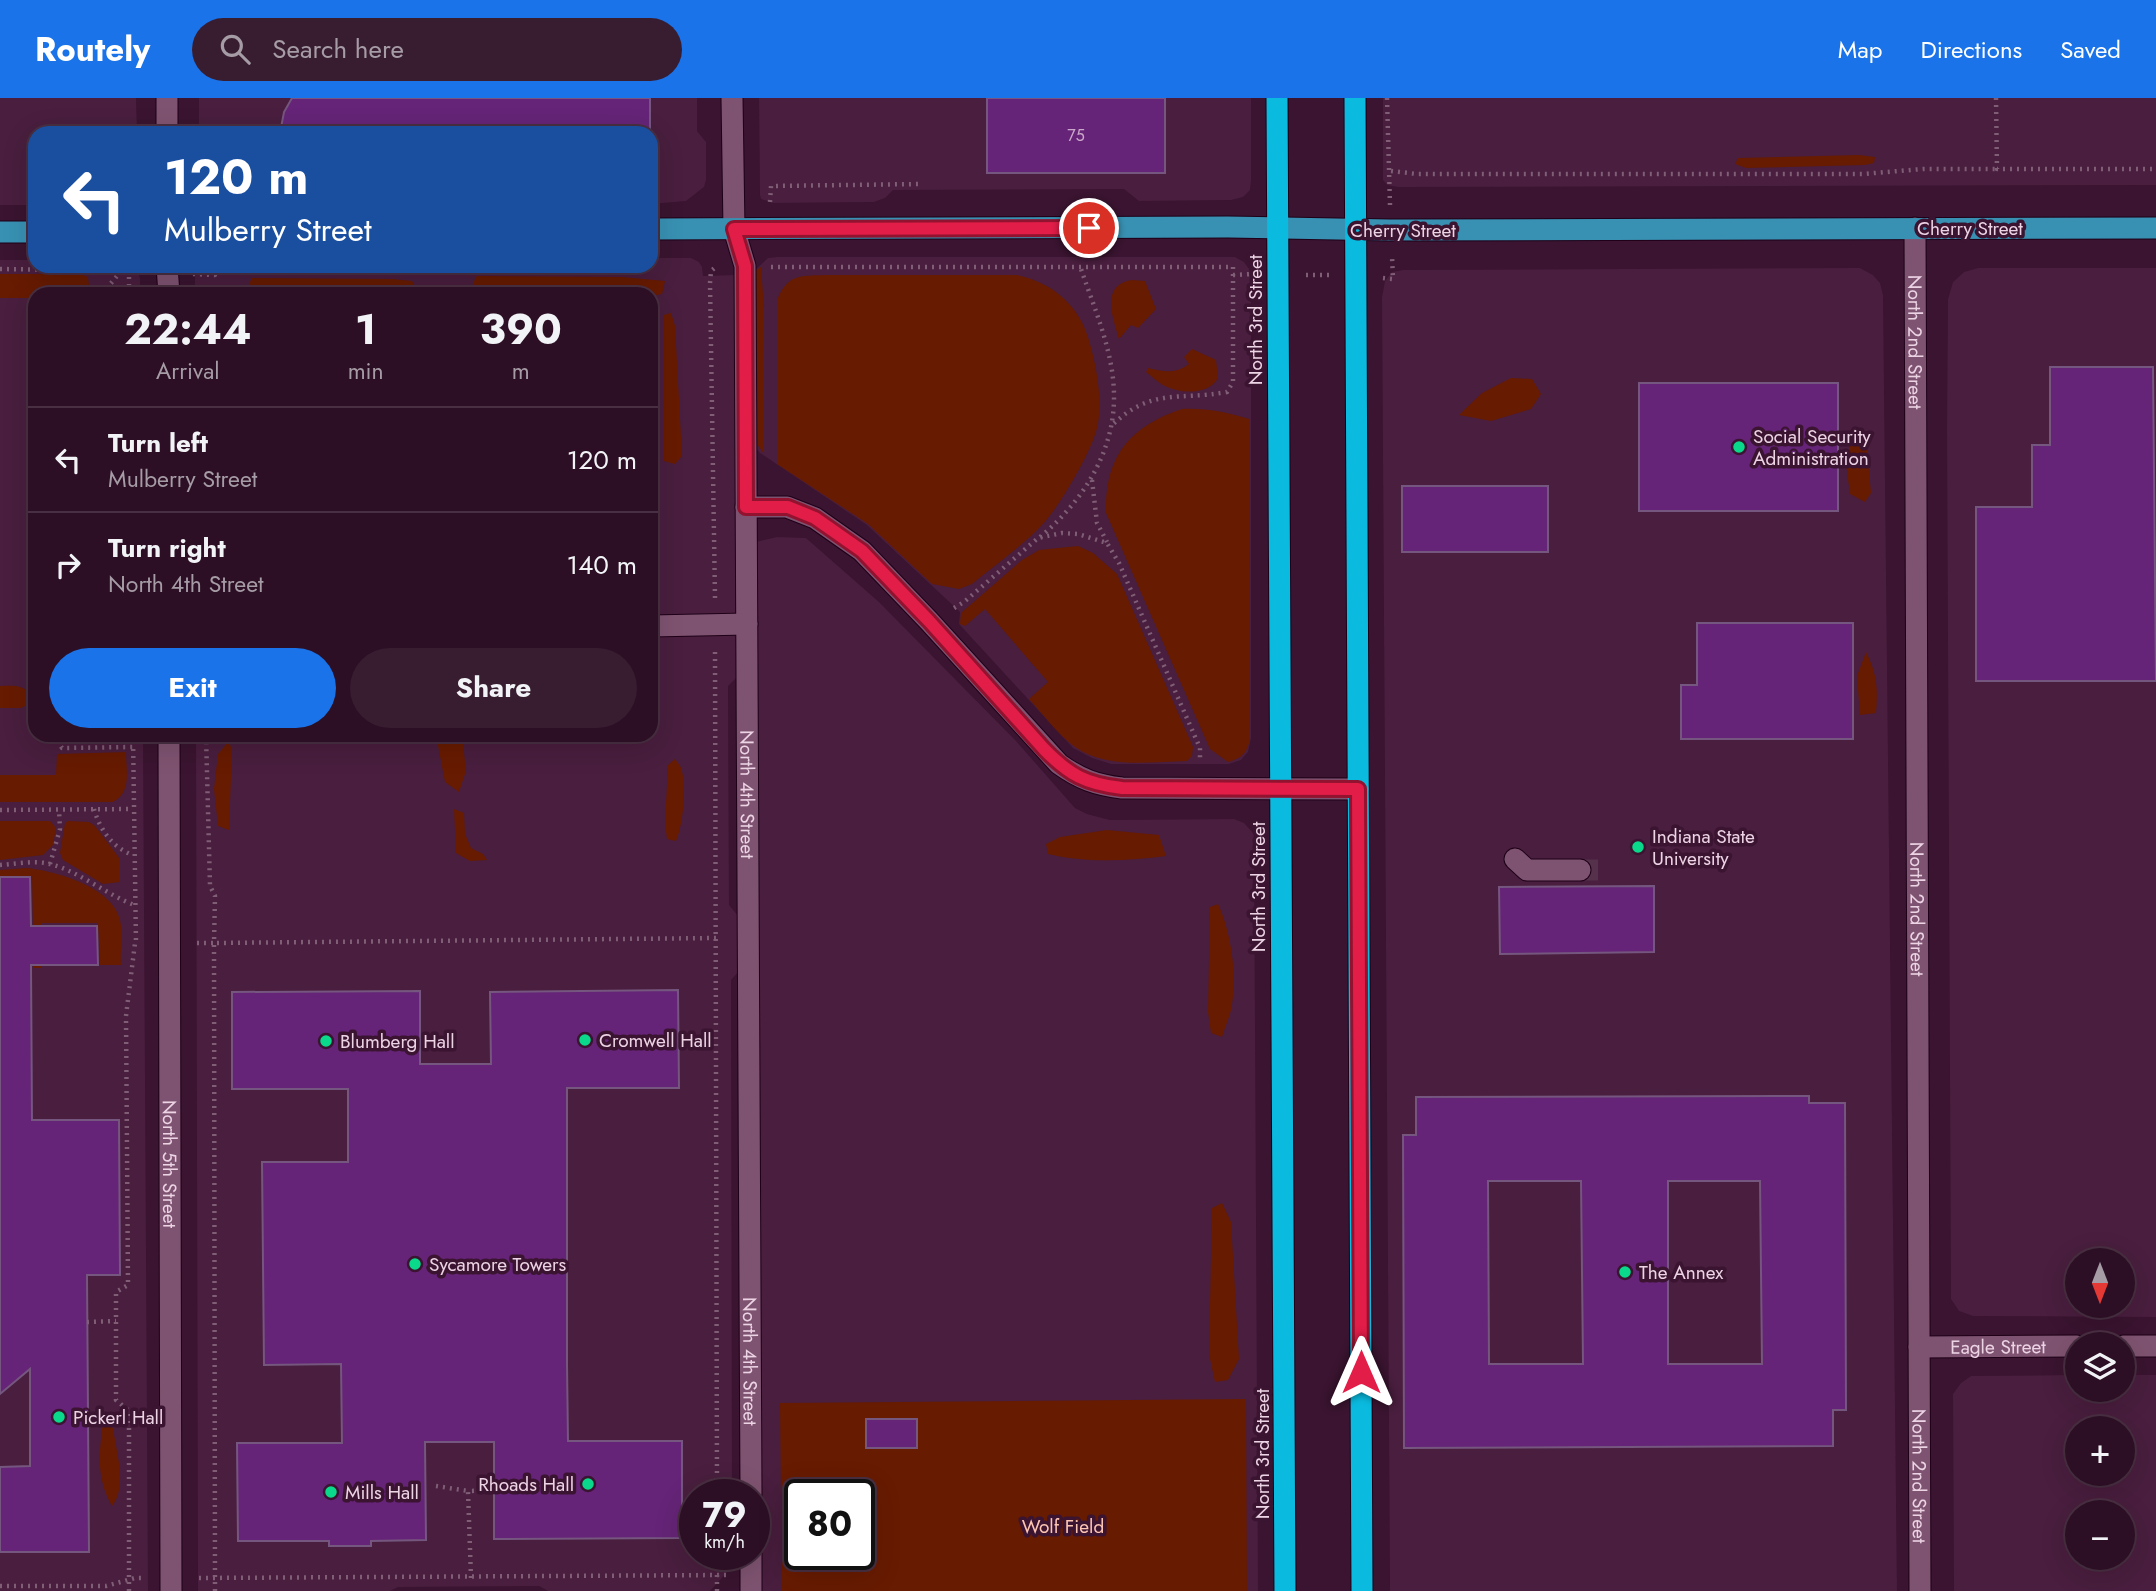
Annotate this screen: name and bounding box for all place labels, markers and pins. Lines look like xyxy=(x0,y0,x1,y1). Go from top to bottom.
pin xyxy=(1059,198,1119,258)
place label: Social Security Administration xyxy=(1753,423,1871,472)
marker: Social Security Administration xyxy=(1731,439,1747,455)
place label: Indiana State University xyxy=(1652,823,1755,872)
marker: Indiana State University xyxy=(1630,839,1646,855)
place label: Cromwell Hall xyxy=(599,1027,712,1054)
place label: Blumberg Hall xyxy=(340,1028,455,1055)
marker: Cromwell Hall xyxy=(577,1032,593,1048)
marker: Blumberg Hall xyxy=(318,1033,334,1049)
place label: Sycamore Towers xyxy=(429,1251,567,1278)
marker: Sycamore Towers xyxy=(407,1256,423,1272)
place label: The Annex xyxy=(1639,1259,1723,1286)
marker: The Annex xyxy=(1617,1264,1633,1280)
place label: Pickerl Hall xyxy=(73,1404,163,1431)
marker: Pickerl Hall xyxy=(51,1409,67,1425)
place label: Rhoads Hall xyxy=(478,1471,574,1498)
marker: Rhoads Hall xyxy=(580,1476,596,1492)
place label: Mills Hall xyxy=(345,1479,419,1506)
marker: Mills Hall xyxy=(323,1484,339,1500)

